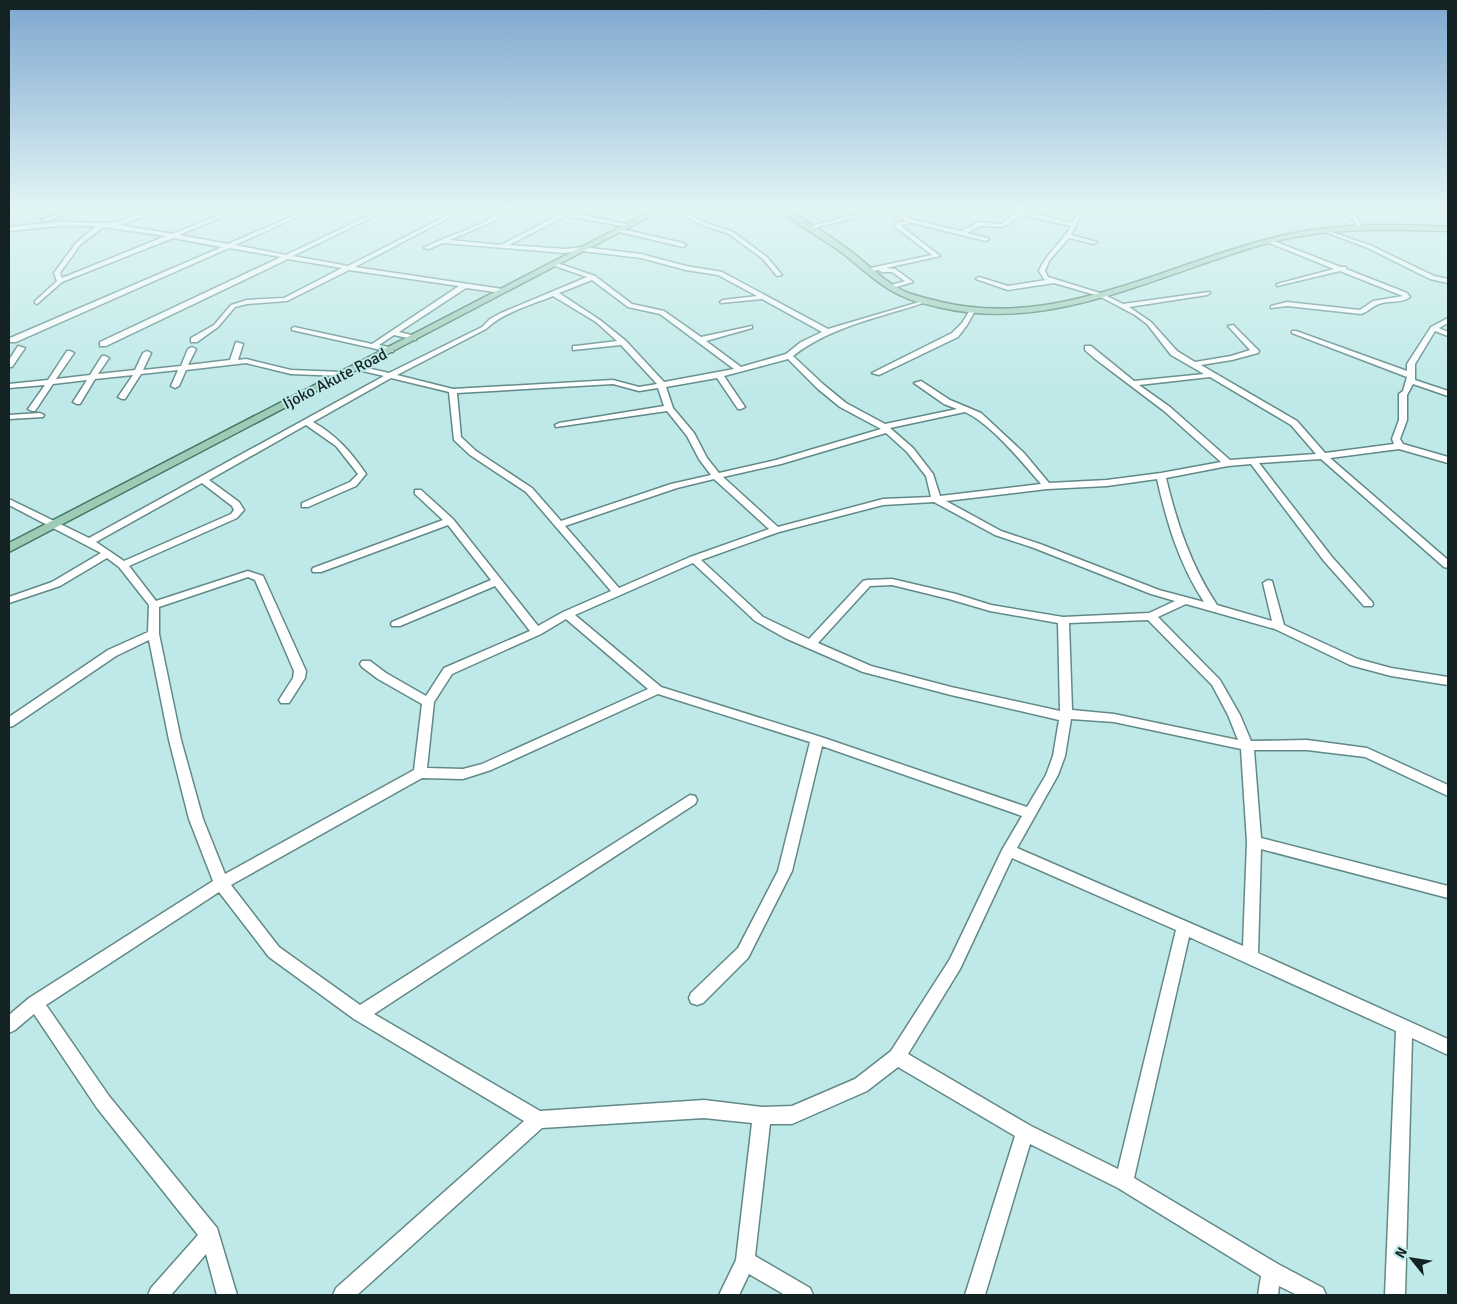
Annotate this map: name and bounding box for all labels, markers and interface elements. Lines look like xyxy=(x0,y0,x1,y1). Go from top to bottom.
street label: Ijoko Akute Road xyxy=(279,344,391,414)
north arrow xyxy=(1387,1234,1437,1284)
text: N xyxy=(1391,1244,1411,1261)

